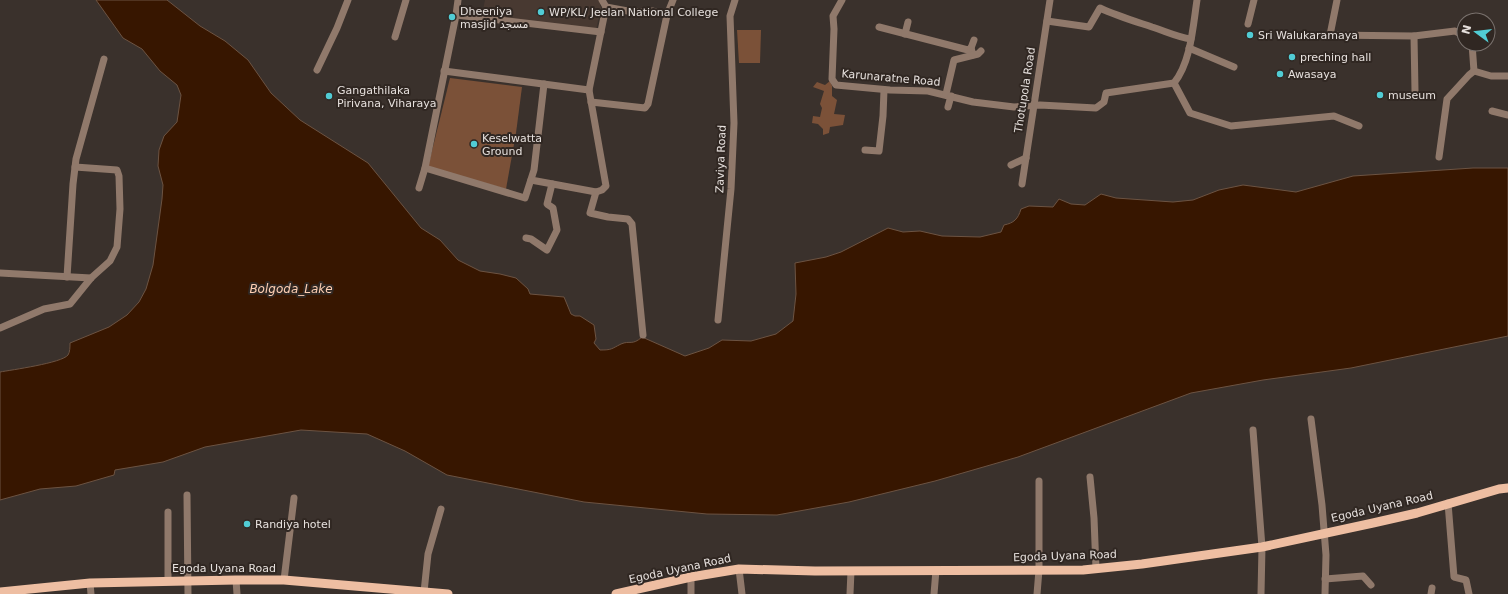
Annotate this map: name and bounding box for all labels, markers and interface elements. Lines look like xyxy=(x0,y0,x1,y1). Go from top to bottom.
place label: Dheeniya masjid مسجد xyxy=(460,5,528,31)
place label: WP/KL/ Jeelan National College xyxy=(549,6,718,19)
marker: WP/KL/ Jeelan National College xyxy=(536,7,546,17)
marker: Dheeniya masjid مسجد xyxy=(447,12,457,22)
north arrow xyxy=(1456,12,1496,52)
text: N xyxy=(1459,23,1474,36)
place label: Sri Walukaramaya xyxy=(1258,29,1358,42)
marker: Sri Walukaramaya xyxy=(1245,30,1255,40)
street label: Thotupola Road xyxy=(1012,46,1038,135)
place label: preching hall xyxy=(1300,51,1371,64)
marker: preching hall xyxy=(1287,52,1297,62)
street label: Karunaratne Road xyxy=(841,67,941,89)
place label: Awasaya xyxy=(1288,68,1337,81)
marker: Awasaya xyxy=(1275,69,1285,79)
place label: Gangathilaka Pirivana, Viharaya xyxy=(337,84,437,110)
place label: museum xyxy=(1388,89,1436,102)
marker: museum xyxy=(1375,90,1385,100)
marker: Gangathilaka Pirivana, Viharaya xyxy=(324,91,334,101)
street label: Zaviya Road xyxy=(713,125,729,193)
place label: Keselwatta Ground xyxy=(482,132,542,158)
marker: Keselwatta Ground xyxy=(469,139,479,149)
water label: Bolgoda_Lake xyxy=(249,282,333,296)
street label: Egoda Uyana Road xyxy=(1330,489,1434,525)
place label: Randiya hotel xyxy=(255,518,331,531)
marker: Randiya hotel xyxy=(242,519,252,529)
street label: Egoda Uyana Road xyxy=(1013,548,1117,564)
street label: Egoda Uyana Road xyxy=(628,552,732,586)
street label: Egoda Uyana Road xyxy=(172,562,276,575)

